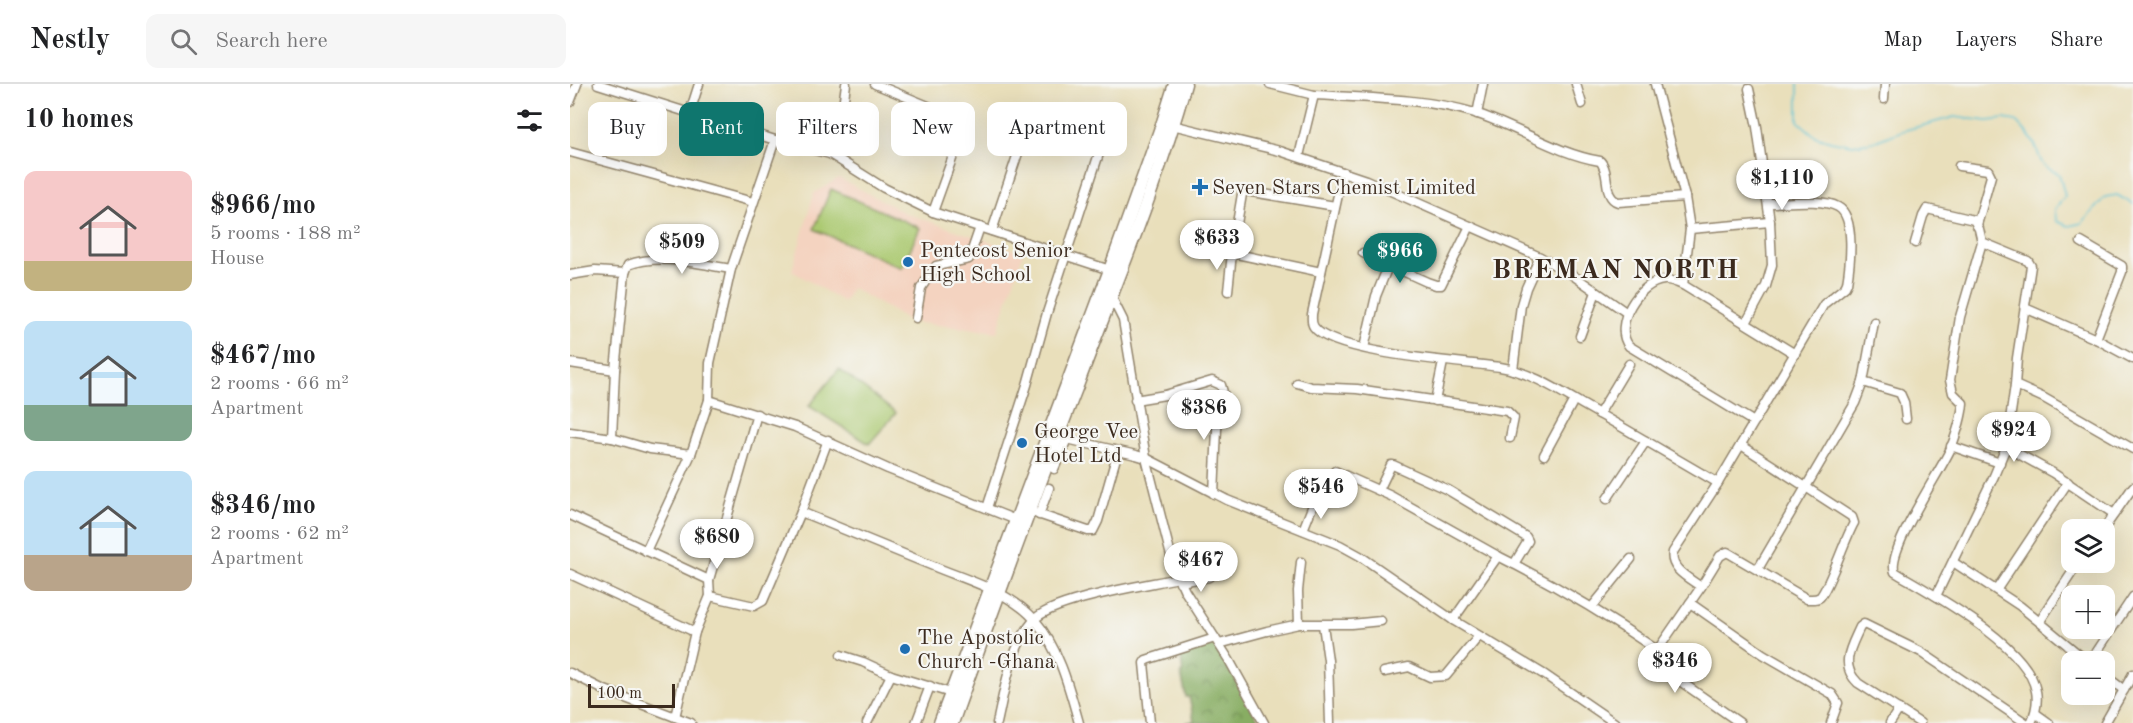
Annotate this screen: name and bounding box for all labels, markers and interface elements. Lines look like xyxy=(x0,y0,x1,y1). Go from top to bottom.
search box xyxy=(146,14,566,68)
icon: search xyxy=(167,25,200,58)
text: Nestly xyxy=(30,27,110,55)
text: Search here xyxy=(215,30,328,52)
text: Map xyxy=(1883,30,1922,51)
text: Layers xyxy=(1955,30,2017,51)
text: Share xyxy=(2050,30,2103,51)
chip: Buy xyxy=(588,102,667,156)
chip: Rent xyxy=(679,102,764,156)
chip: Filters xyxy=(776,102,879,156)
chip: New xyxy=(891,102,975,156)
chip: Apartment xyxy=(987,102,1127,156)
icon: filters xyxy=(513,104,546,137)
text: 10 homes xyxy=(24,107,133,133)
pin: $1,110 xyxy=(1733,160,1831,211)
text: $1,110 xyxy=(1750,169,1814,189)
place label: Seven Stars Chemist Limited xyxy=(1212,178,1476,199)
marker: Seven Stars Chemist Limited xyxy=(1193,180,1207,194)
text: $966/mo xyxy=(210,193,316,219)
icon: home xyxy=(72,195,144,267)
pin: $633 xyxy=(1181,220,1253,271)
text: 5 rooms · 188 m² xyxy=(210,224,360,244)
pin: $509 xyxy=(646,224,718,275)
text: $633 xyxy=(1194,229,1240,249)
text: $509 xyxy=(659,233,705,253)
pin: $966 xyxy=(1364,233,1436,284)
place label: Pentecost Senior High School xyxy=(920,241,1072,286)
text: $966 xyxy=(1377,242,1423,262)
text: House xyxy=(210,249,264,269)
marker: Pentecost Senior High School xyxy=(901,255,915,269)
district label: BREMAN NORTH xyxy=(1492,257,1740,284)
text: $467/mo xyxy=(210,343,316,369)
icon: home xyxy=(72,345,144,417)
text: 2 rooms · 66 m² xyxy=(210,374,349,394)
pin: $386 xyxy=(1168,390,1240,441)
text: Apartment xyxy=(210,399,304,419)
text: $386 xyxy=(1181,399,1227,419)
pin: $924 xyxy=(1978,412,2050,463)
text: $924 xyxy=(1991,421,2037,441)
place label: George Vee Hotel Ltd xyxy=(1034,422,1138,467)
marker: George Vee Hotel Ltd xyxy=(1015,436,1029,450)
pin: $546 xyxy=(1285,469,1357,520)
text: $546 xyxy=(1298,478,1344,498)
text: $346/mo xyxy=(210,493,316,519)
icon: home xyxy=(72,495,144,567)
pin: $680 xyxy=(681,519,753,570)
map controls xyxy=(2061,519,2115,705)
button: layers xyxy=(2061,519,2115,573)
text: 2 rooms · 62 m² xyxy=(210,524,349,544)
text: $680 xyxy=(694,528,740,548)
pin: $467 xyxy=(1165,542,1237,593)
text: Apartment xyxy=(210,549,304,569)
text: $467 xyxy=(1178,551,1224,571)
button: + xyxy=(2061,585,2115,639)
place label: The Apostolic Church -Ghana xyxy=(917,628,1055,673)
marker: The Apostolic Church -Ghana xyxy=(898,642,912,656)
pin: $346 xyxy=(1639,643,1711,694)
button: − xyxy=(2061,651,2115,705)
text: $346 xyxy=(1652,652,1698,672)
scale bar xyxy=(588,681,675,708)
text: 100 m xyxy=(597,686,642,702)

